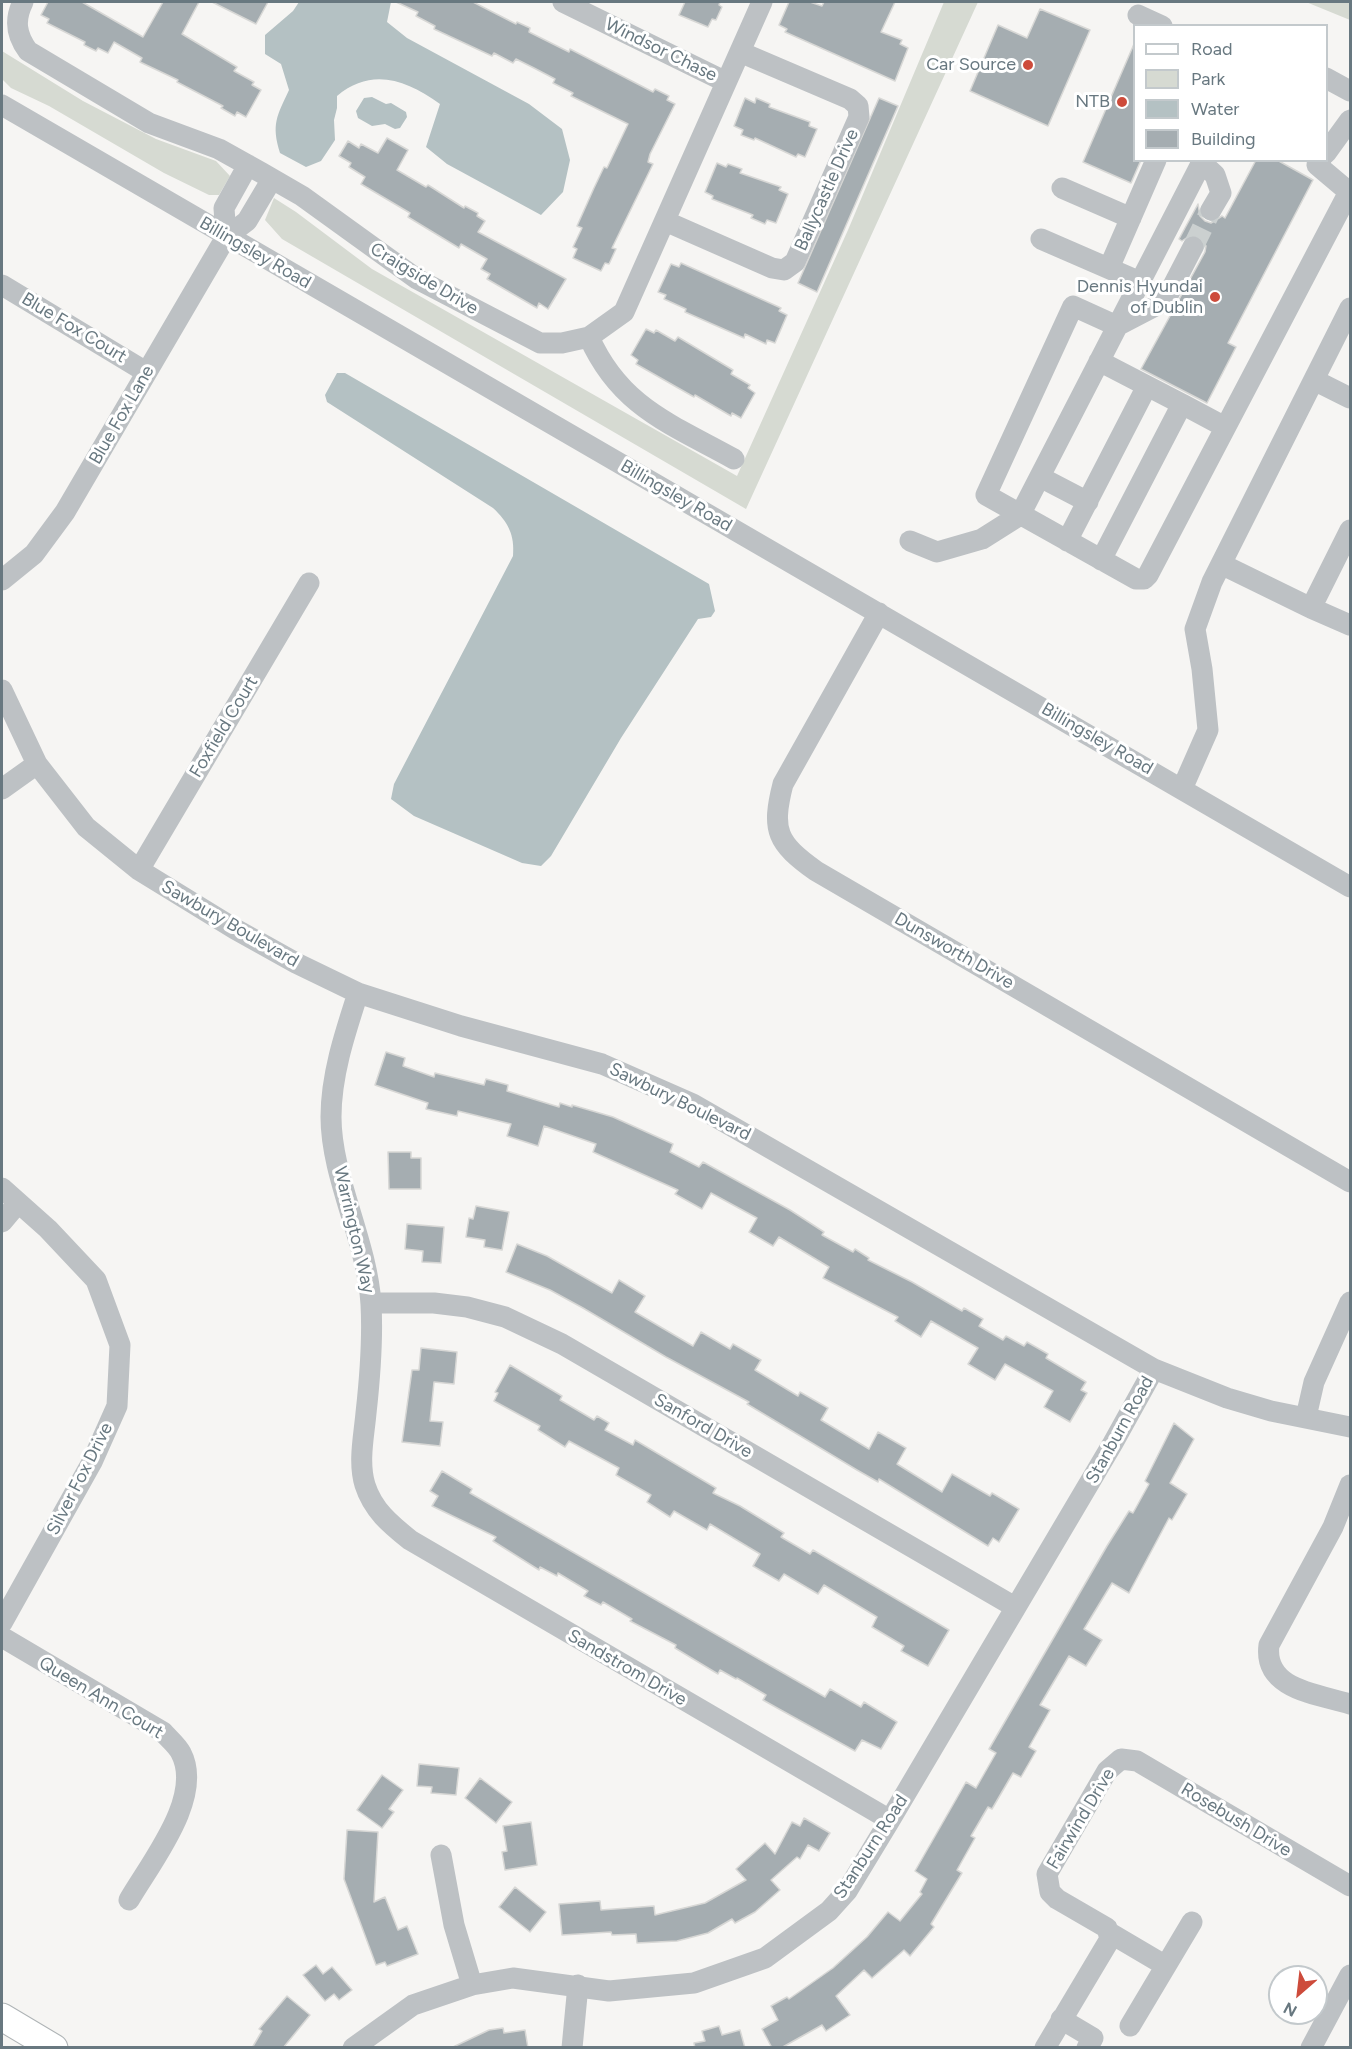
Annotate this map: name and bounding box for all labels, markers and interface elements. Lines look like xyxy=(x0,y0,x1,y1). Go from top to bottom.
street label: Windsor Chase xyxy=(602,14,720,86)
legend xyxy=(1133,24,1328,162)
text: Road xyxy=(1191,38,1232,60)
place label: Car Source xyxy=(926,54,1016,76)
marker: Car Source xyxy=(1021,58,1035,72)
text: Park xyxy=(1191,68,1225,90)
place label: NTB xyxy=(1075,91,1110,113)
marker: NTB xyxy=(1115,95,1129,109)
text: Water xyxy=(1191,98,1239,120)
street label: Ballycastle Drive xyxy=(790,126,864,254)
text: Building xyxy=(1191,128,1256,150)
street label: Billingsley Road xyxy=(195,212,315,294)
street label: Craigside Drive xyxy=(366,238,482,320)
place label: Dennis Hyundai of Dublin xyxy=(1077,276,1203,318)
street label: Blue Fox Court xyxy=(18,288,130,368)
marker: Dennis Hyundai of Dublin xyxy=(1208,290,1222,304)
street label: Blue Fox Lane xyxy=(85,362,159,468)
street label: Billingsley Road xyxy=(616,455,736,537)
street label: Foxfield Court xyxy=(185,672,263,782)
street label: Billingsley Road xyxy=(1037,698,1157,780)
street label: Sawbury Boulevard xyxy=(158,876,302,972)
street label: Dunsworth Drive xyxy=(890,908,1018,994)
street label: Sawbury Boulevard xyxy=(606,1058,754,1146)
street label: Warrington Way xyxy=(329,1165,379,1295)
street label: Stanburn Road xyxy=(1082,1372,1158,1488)
street label: Sanford Drive xyxy=(650,1389,756,1463)
street label: Silver Fox Drive xyxy=(42,1419,118,1539)
street label: Sandstrom Drive xyxy=(564,1625,690,1711)
street label: Queen Ann Court xyxy=(35,1652,167,1744)
street label: Fairwind Drive xyxy=(1042,1765,1120,1873)
street label: Rosebush Drive xyxy=(1177,1779,1295,1861)
street label: Stanburn Road xyxy=(829,1791,913,1903)
north arrow xyxy=(1268,1965,1328,2025)
text: N xyxy=(1280,1998,1300,2021)

